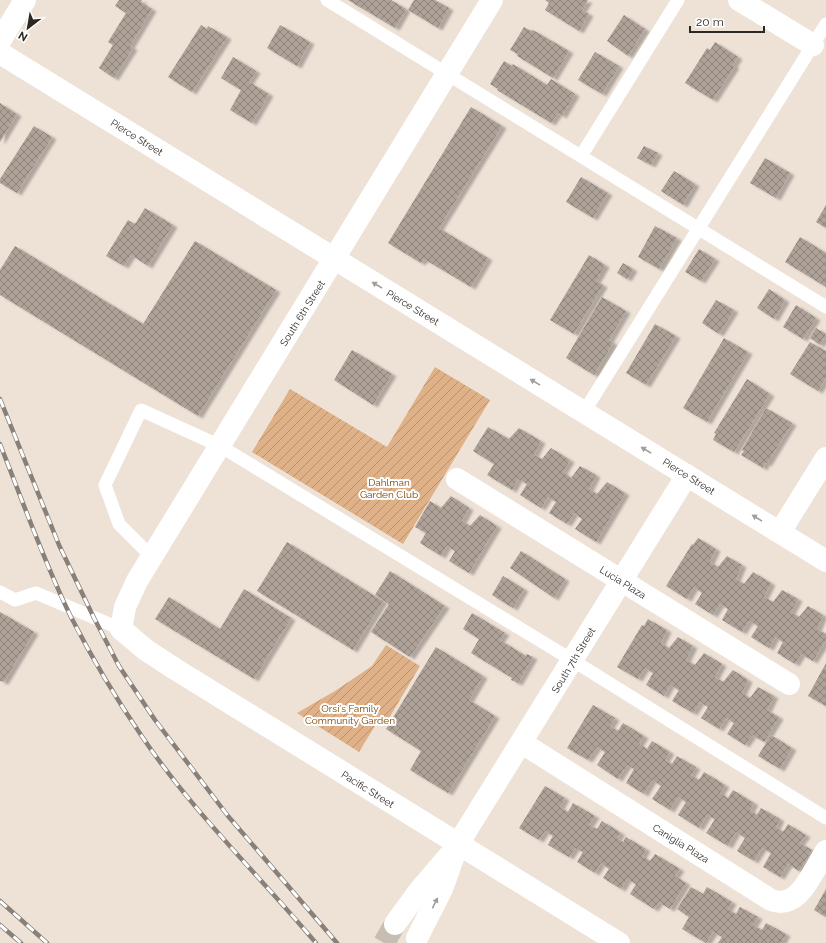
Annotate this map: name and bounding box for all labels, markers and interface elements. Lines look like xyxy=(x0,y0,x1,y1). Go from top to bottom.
north arrow xyxy=(8,8,48,48)
scale bar xyxy=(690,8,764,34)
text: 20 m xyxy=(696,15,724,29)
text: N xyxy=(16,28,30,44)
street label: Pierce Street xyxy=(109,117,165,158)
street label: South 6th Street xyxy=(278,278,327,348)
one-way arrow xyxy=(372,281,382,289)
street label: Pierce Street xyxy=(385,287,442,328)
one-way arrow xyxy=(529,379,541,386)
one-way arrow xyxy=(641,446,651,454)
street label: Pierce Street xyxy=(661,456,717,497)
park label: Dahlman Garden Club xyxy=(360,477,418,500)
one-way arrow xyxy=(752,514,762,522)
street label: Lucia Plaza xyxy=(598,564,648,601)
street label: South 7th Street xyxy=(550,625,598,695)
park label: Orsi's Family Community Garden xyxy=(305,703,395,726)
street label: Pacific Street xyxy=(339,769,397,810)
street label: Caniglia Plaza xyxy=(651,822,711,865)
one-way arrow xyxy=(432,897,438,909)

